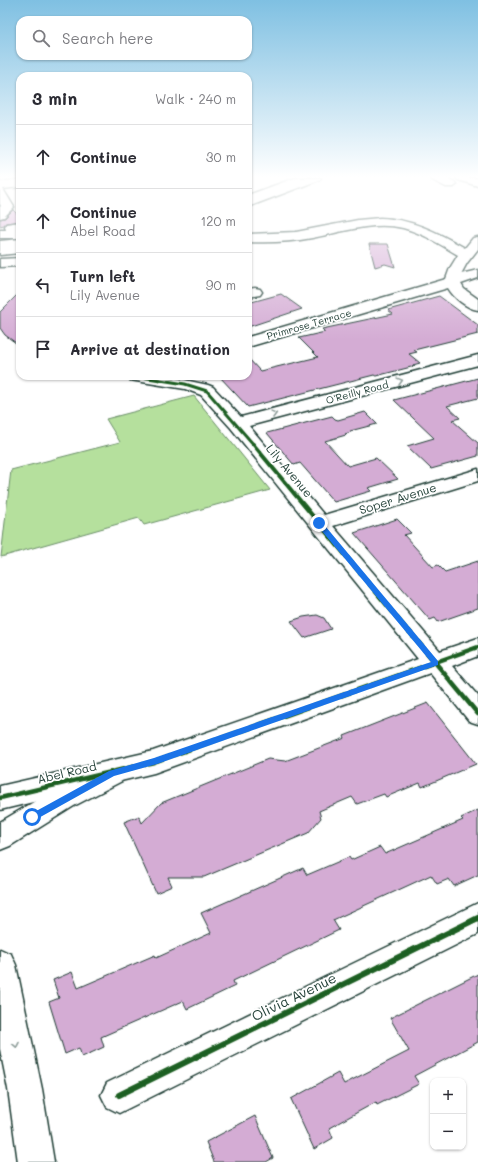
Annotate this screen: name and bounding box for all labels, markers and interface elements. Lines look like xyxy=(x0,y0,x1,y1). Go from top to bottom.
search box xyxy=(16,16,252,60)
icon: search xyxy=(30,27,52,49)
text: Search here xyxy=(62,28,153,48)
text: 3 min xyxy=(32,87,77,109)
text: Walk · 240 m xyxy=(155,90,236,107)
icon: ahead xyxy=(32,146,54,168)
text: Continue xyxy=(70,147,137,167)
text: 30 m xyxy=(206,148,236,165)
text: Continue xyxy=(70,202,137,222)
icon: ahead xyxy=(32,210,54,232)
text: 120 m xyxy=(200,212,236,229)
text: Abel Road xyxy=(70,222,135,239)
text: Turn left xyxy=(70,266,135,286)
icon: left xyxy=(32,274,54,296)
text: 90 m xyxy=(206,276,236,293)
text: Lily Avenue xyxy=(70,286,140,303)
street label: Primrose Terrace xyxy=(265,305,353,343)
icon: arrive xyxy=(32,338,54,360)
text: Arrive at destination xyxy=(70,339,230,359)
street label: O'Reilly Road xyxy=(324,377,390,407)
one-way arrow xyxy=(396,377,403,386)
one-way arrow xyxy=(271,410,278,419)
street label: Lily Avenue xyxy=(263,440,317,500)
street label: Soper Avenue xyxy=(357,479,438,517)
route end xyxy=(310,514,328,532)
street label: Abel Road xyxy=(36,757,98,787)
route start xyxy=(23,808,41,826)
street label: Olivia Avenue xyxy=(248,968,339,1025)
one-way arrow xyxy=(11,1041,19,1048)
map controls xyxy=(430,1078,466,1150)
button: + xyxy=(430,1078,466,1114)
button: − xyxy=(430,1114,466,1150)

